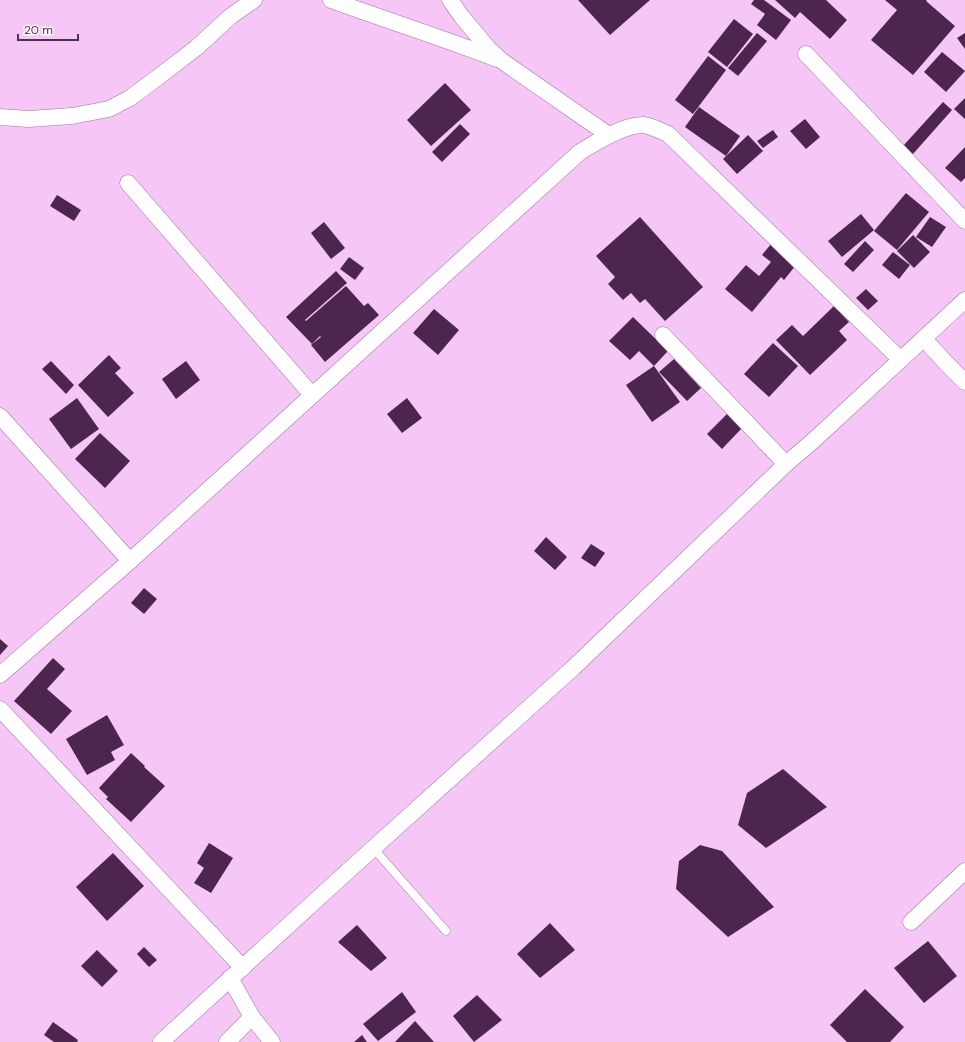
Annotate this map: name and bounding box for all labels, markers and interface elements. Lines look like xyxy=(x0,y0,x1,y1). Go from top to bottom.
scale bar xyxy=(18,16,78,42)
text: 20 m xyxy=(24,22,53,38)

